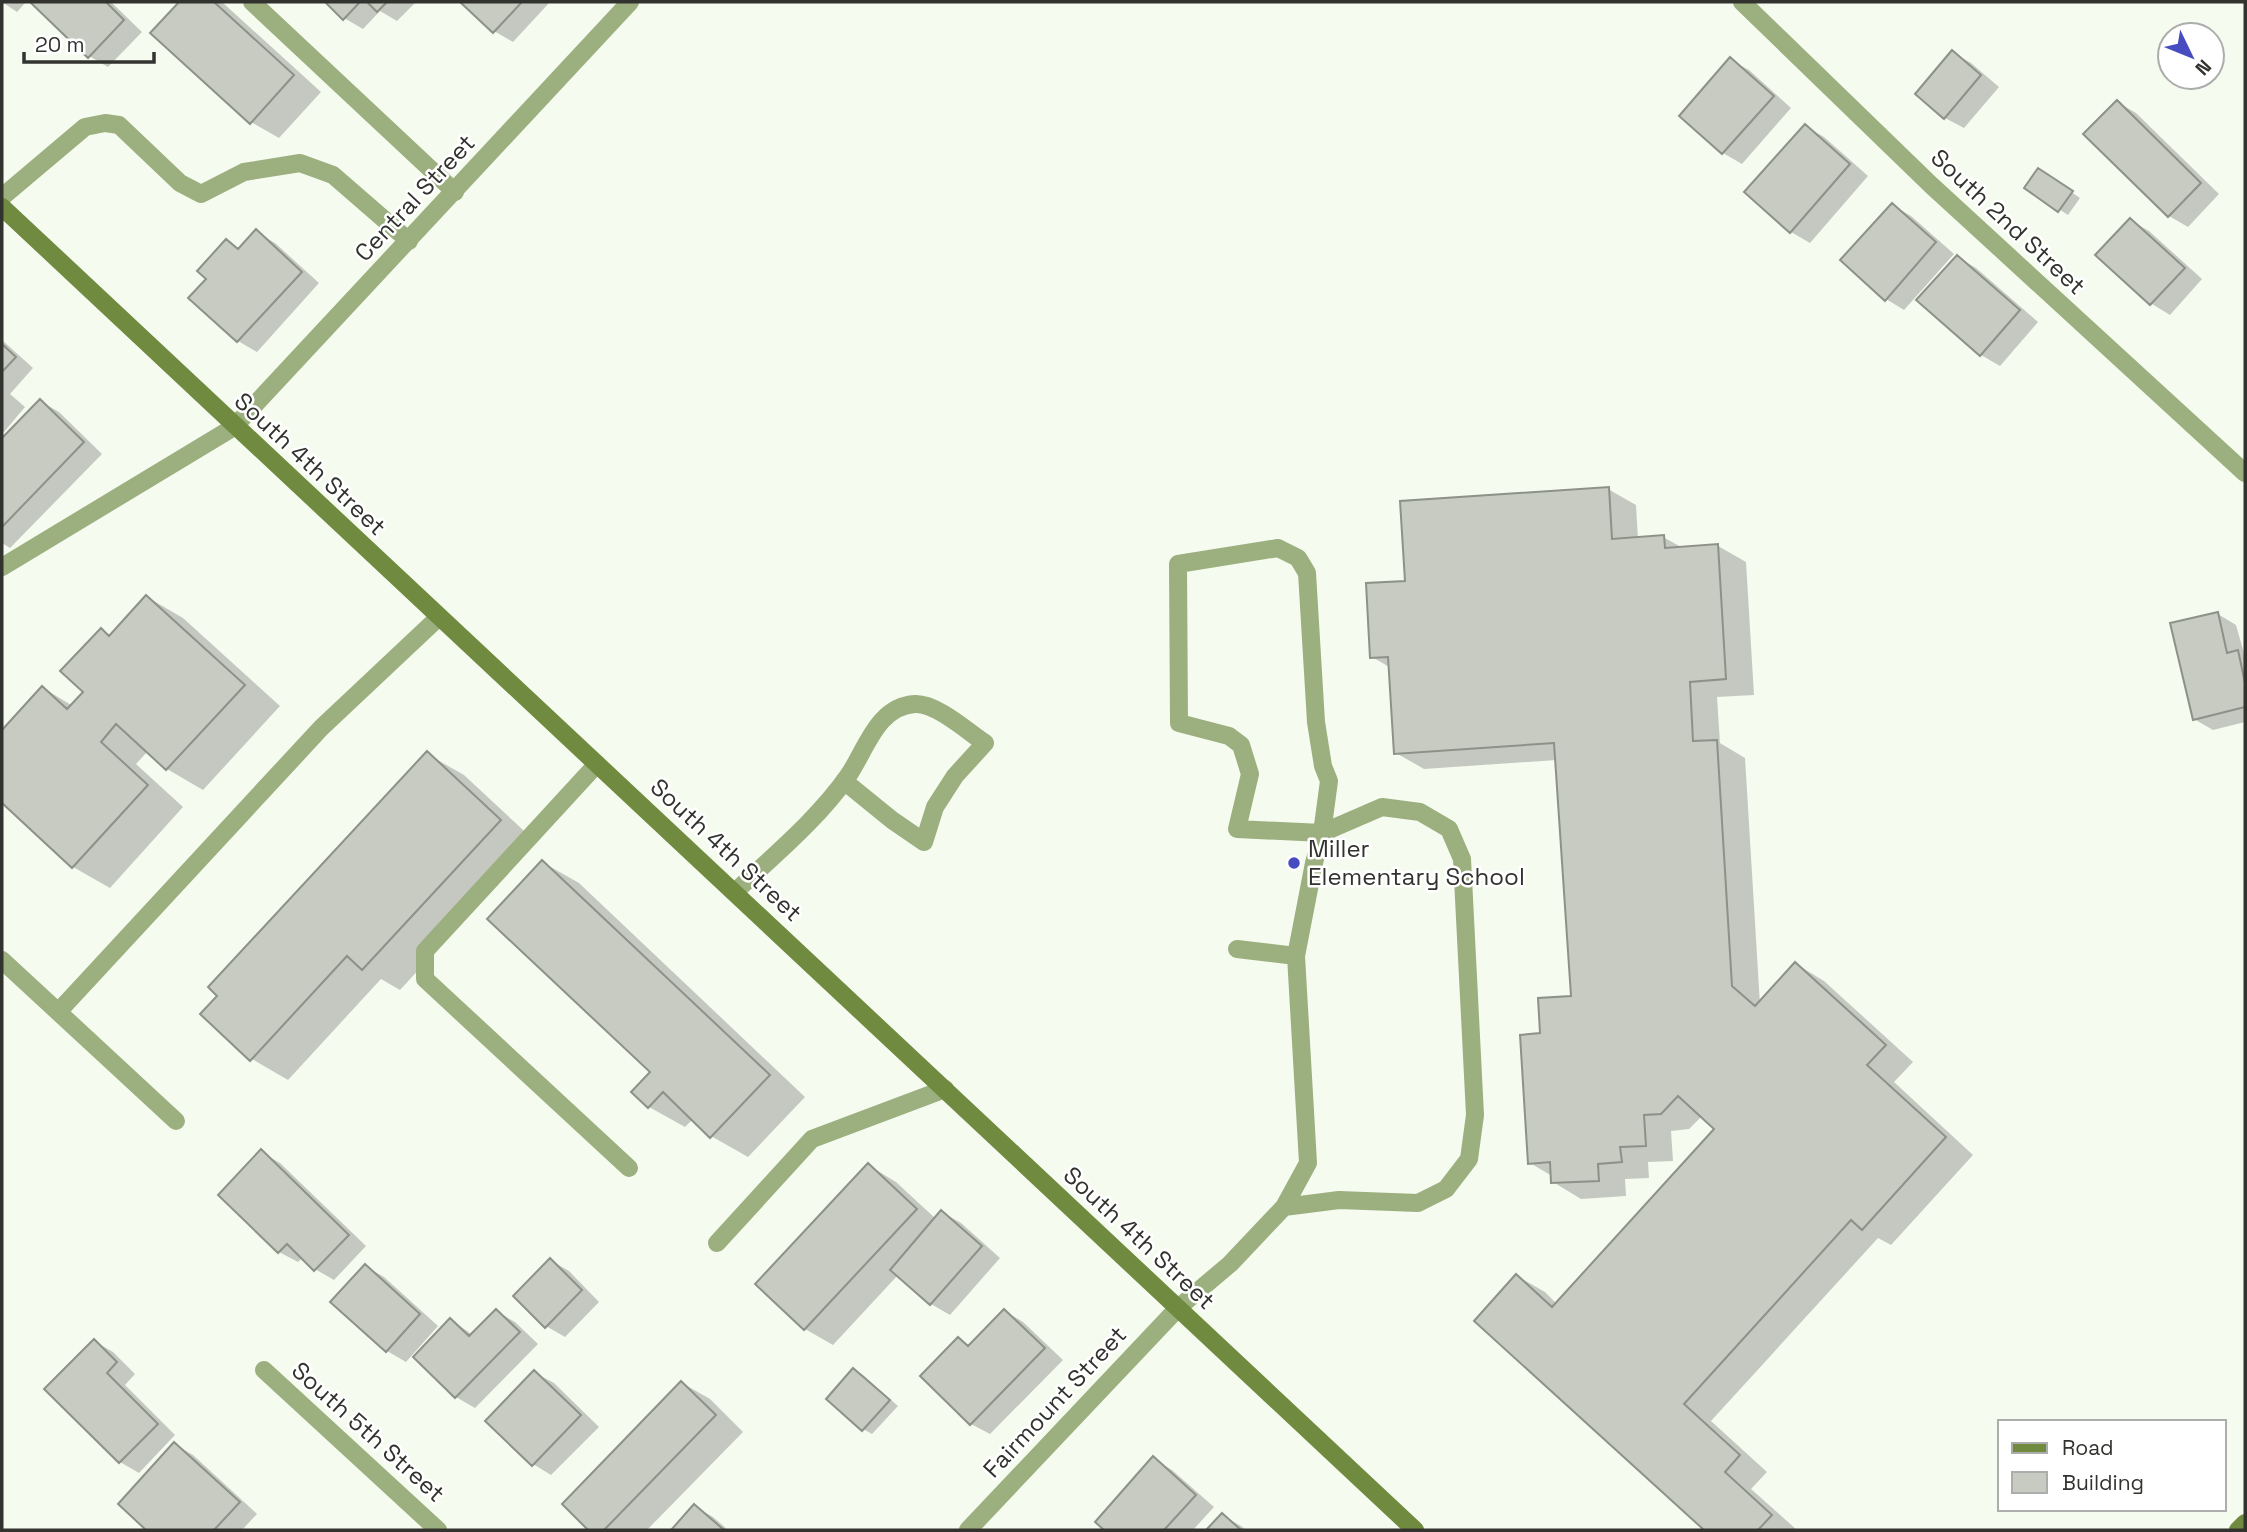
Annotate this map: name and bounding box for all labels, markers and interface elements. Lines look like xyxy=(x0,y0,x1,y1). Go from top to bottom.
scale bar xyxy=(24,21,154,65)
north arrow xyxy=(2156,21,2226,91)
text: 20 m xyxy=(35,31,85,58)
text: N xyxy=(2190,54,2217,80)
street label: Central Street xyxy=(348,128,482,268)
street label: South 2nd Street xyxy=(1925,142,2092,301)
street label: South 4th Street xyxy=(228,385,393,542)
street label: South 4th Street xyxy=(644,771,809,928)
place label: Miller Elementary School xyxy=(1308,833,1525,892)
marker: Miller Elementary School xyxy=(1286,855,1302,871)
street label: South 4th Street xyxy=(1057,1159,1222,1316)
street label: Fairmount Street xyxy=(976,1319,1133,1484)
street label: South 5th Street xyxy=(285,1355,451,1509)
legend xyxy=(1998,1420,2226,1511)
text: Road xyxy=(2062,1434,2114,1461)
text: Building xyxy=(2062,1469,2144,1496)

